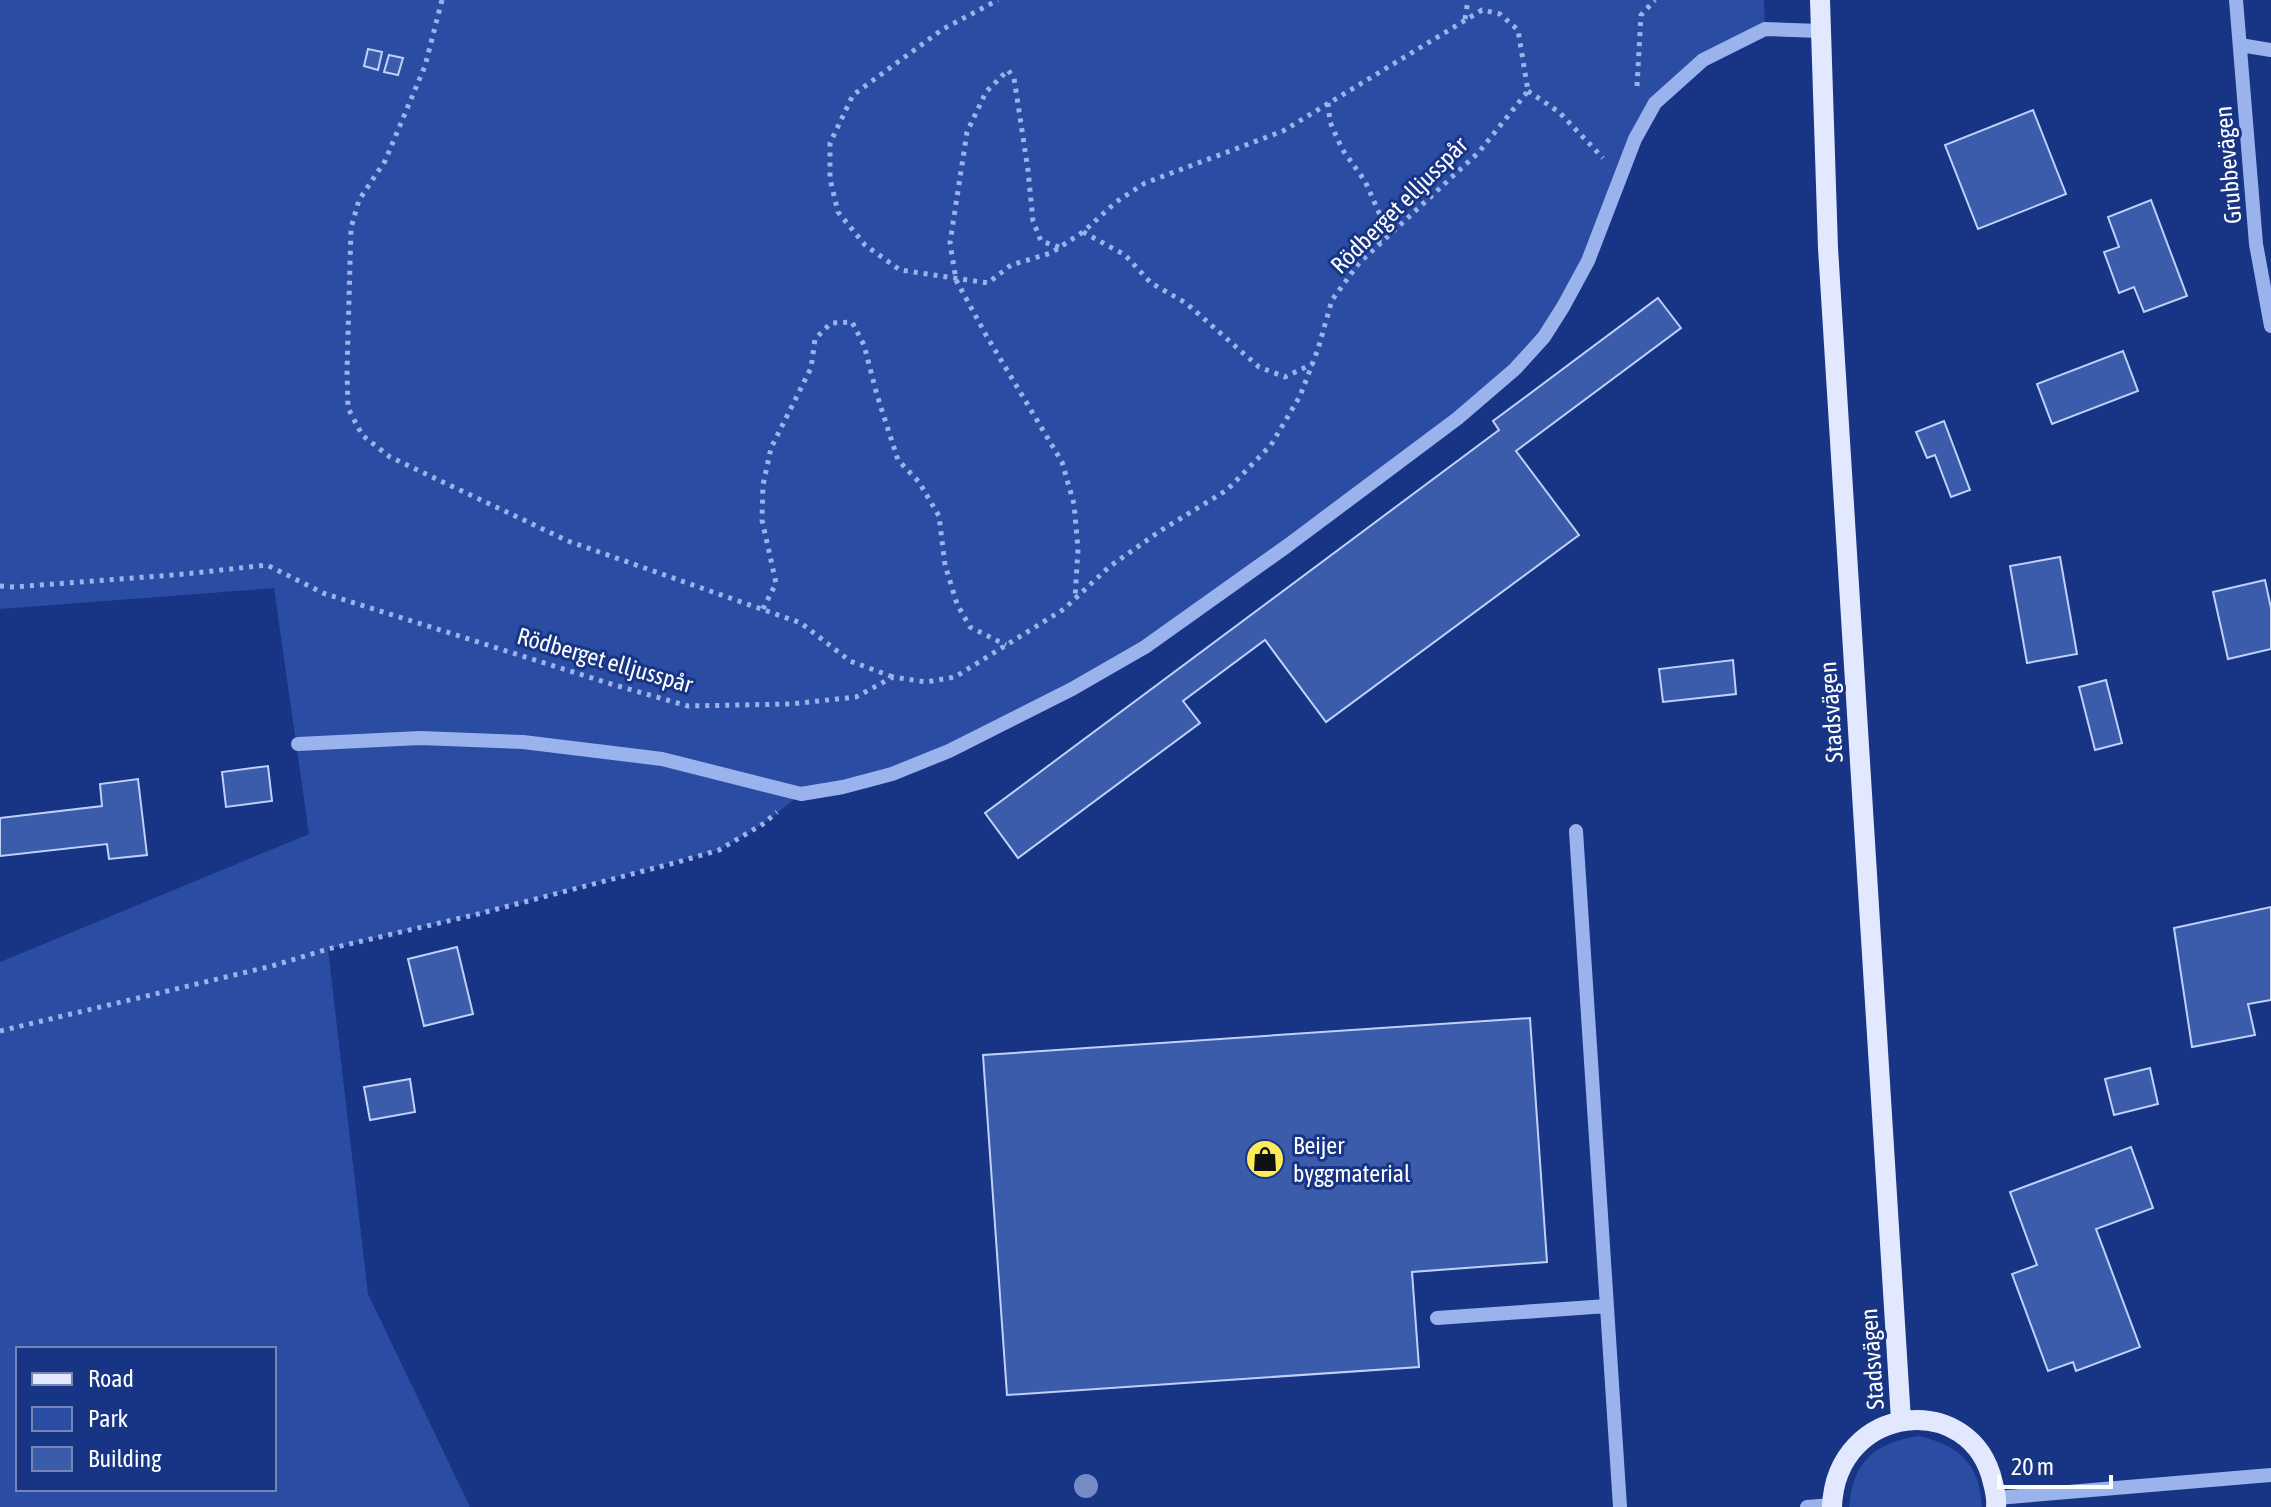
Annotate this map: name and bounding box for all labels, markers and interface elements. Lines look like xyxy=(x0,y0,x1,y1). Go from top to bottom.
street label: Grubbevägen xyxy=(2209,105,2247,225)
street label: Rödberget elljusspår xyxy=(1325,131,1473,279)
street label: Rödberget elljusspår xyxy=(514,622,697,698)
street label: Stadsvägen xyxy=(1814,661,1848,763)
place label: Beijer byggmaterial xyxy=(1293,1132,1411,1187)
shop icon: Beijer byggmaterial xyxy=(1244,1138,1286,1180)
street label: Stadsvägen xyxy=(1855,1308,1889,1410)
legend xyxy=(16,1347,276,1491)
text: Road xyxy=(88,1365,134,1392)
text: Park xyxy=(88,1405,129,1432)
scale bar xyxy=(1999,1439,2111,1489)
text: Building xyxy=(88,1445,162,1472)
text: 20 m xyxy=(2011,1453,2054,1480)

